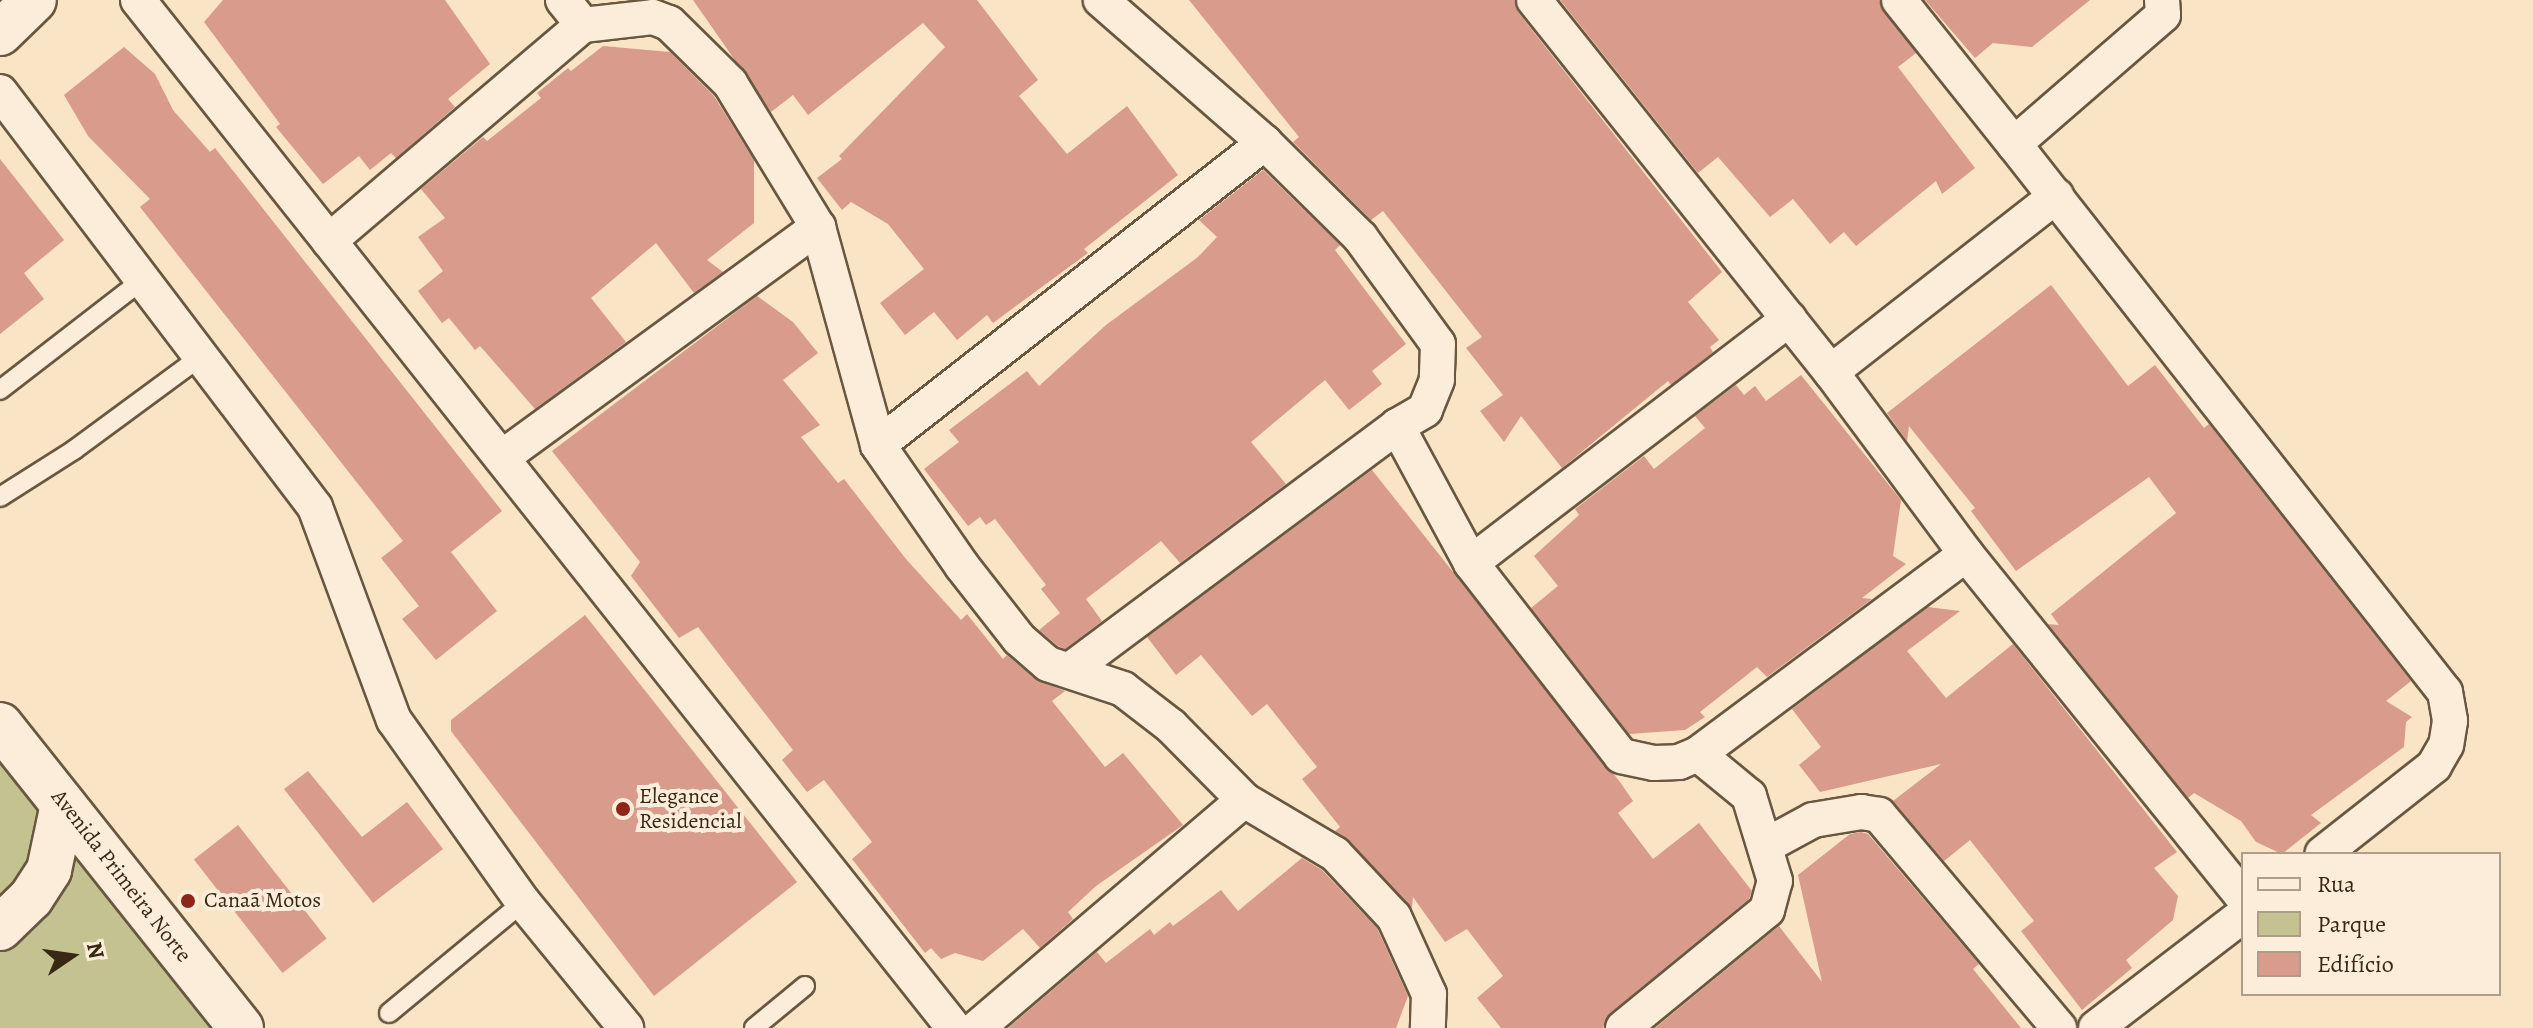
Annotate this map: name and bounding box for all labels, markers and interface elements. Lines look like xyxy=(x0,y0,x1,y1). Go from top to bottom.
place label: Elegance Residencial xyxy=(639,783,742,834)
street label: Avenida Primeira Norte xyxy=(45,784,197,968)
marker: Elegance Residencial xyxy=(614,800,632,818)
legend xyxy=(2241,852,2501,996)
text: Rua xyxy=(2317,868,2355,900)
place label: Canaã Motos xyxy=(204,888,321,914)
marker: Canaã Motos xyxy=(179,892,197,910)
text: Parque xyxy=(2317,908,2386,940)
north arrow xyxy=(32,916,112,996)
text: Edifício xyxy=(2317,948,2394,980)

